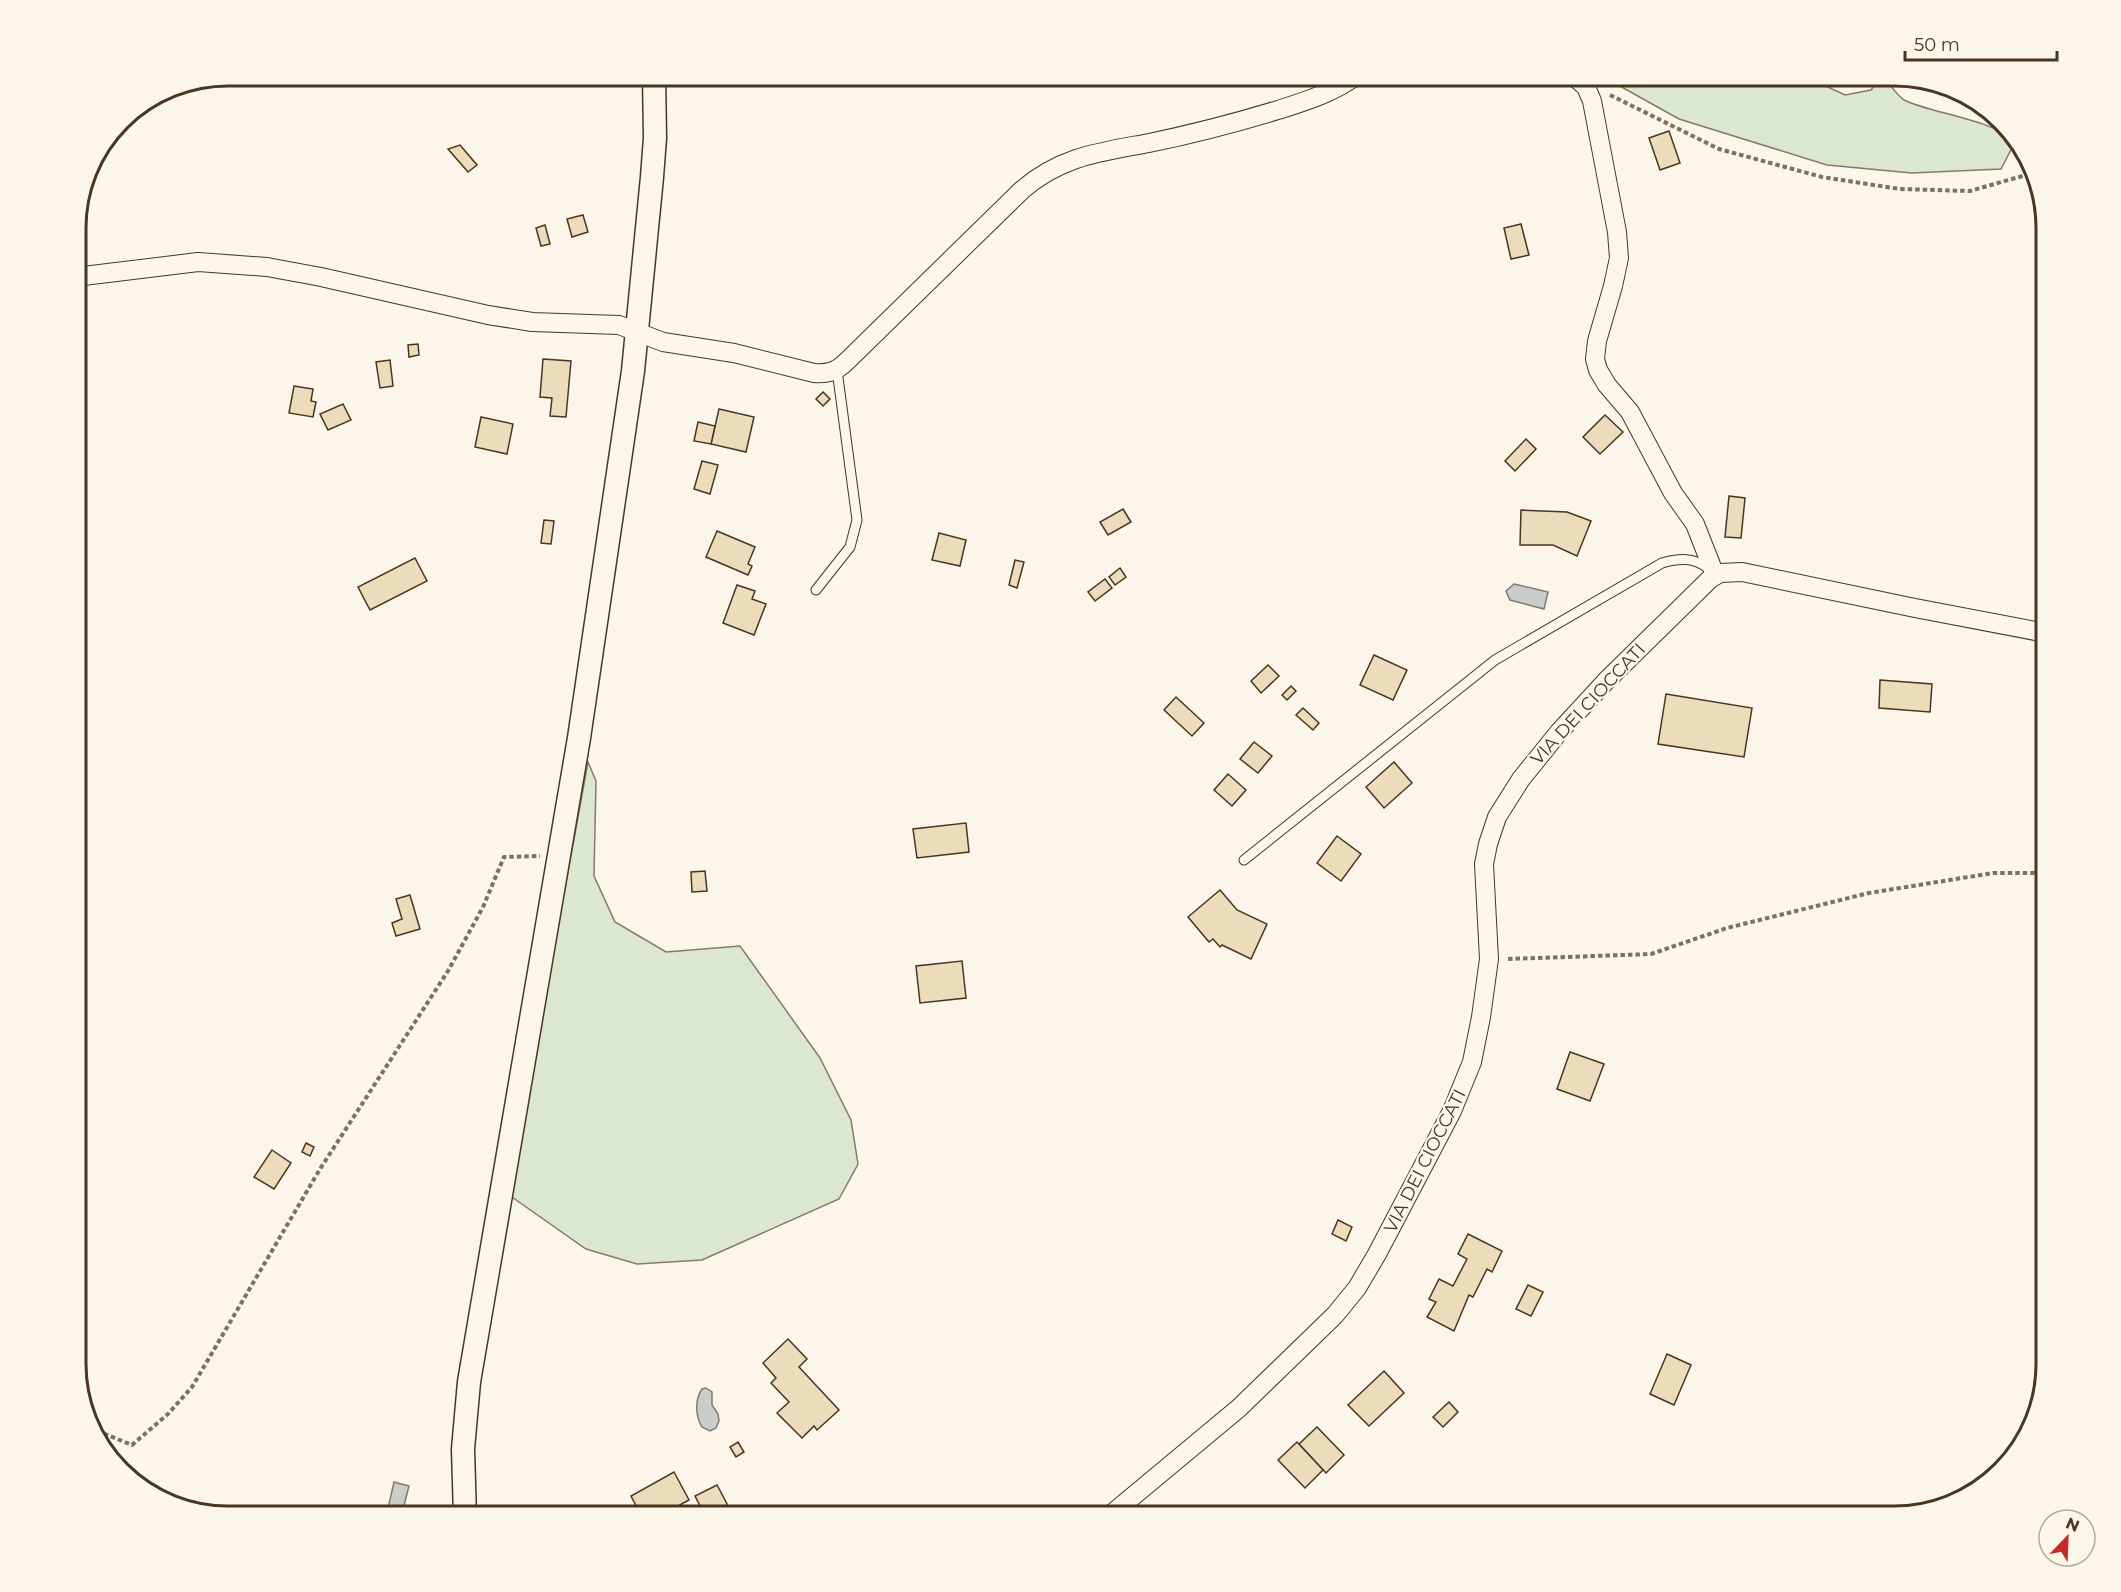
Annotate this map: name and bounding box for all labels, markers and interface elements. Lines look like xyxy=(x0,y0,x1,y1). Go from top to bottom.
scale bar xyxy=(1905,24,2056,62)
text: 50 m xyxy=(1914,34,1960,56)
street label: VIA DEI CIOCCATI xyxy=(1526,639,1650,769)
street label: VIA DEI CIOCCATI xyxy=(1379,1085,1471,1237)
north arrow xyxy=(2037,1508,2097,1568)
text: N xyxy=(2063,1513,2082,1536)

